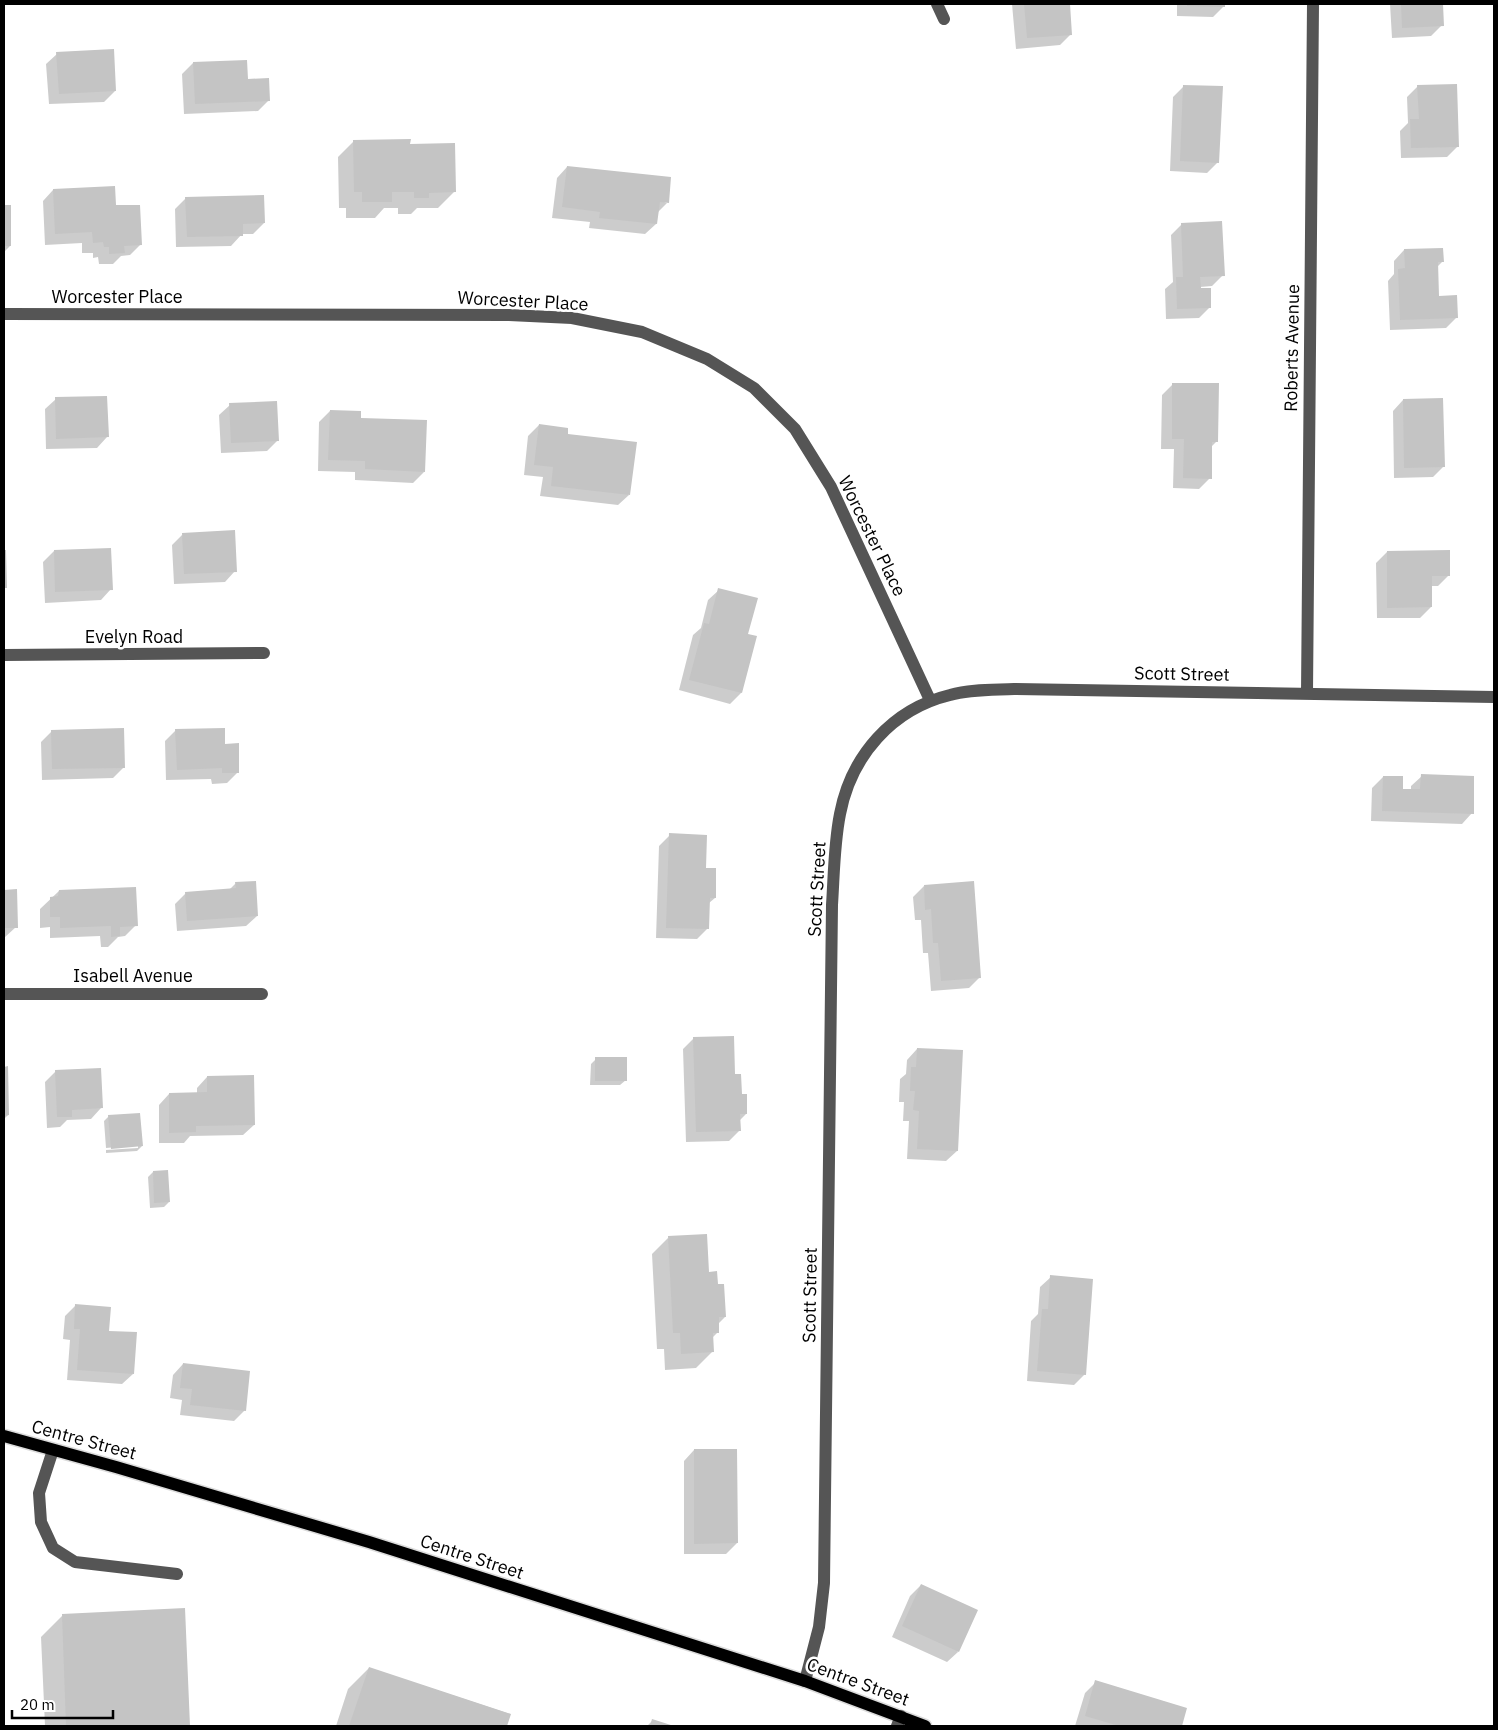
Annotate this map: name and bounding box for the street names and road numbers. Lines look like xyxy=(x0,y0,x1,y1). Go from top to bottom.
street label: Roberts Avenue xyxy=(1279,284,1304,412)
street label: Worcester Place xyxy=(51,285,183,308)
street label: Worcester Place xyxy=(457,286,589,315)
street label: Worcester Place xyxy=(833,472,912,600)
street label: Evelyn Road xyxy=(85,625,183,648)
street label: Scott Street xyxy=(1134,661,1230,686)
street label: Scott Street xyxy=(803,841,830,937)
street label: Isabell Avenue xyxy=(73,964,193,987)
street label: Scott Street xyxy=(797,1247,822,1343)
street label: Centre Street xyxy=(29,1414,139,1465)
street label: Centre Street xyxy=(417,1529,527,1584)
street label: Centre Street xyxy=(804,1652,913,1711)

